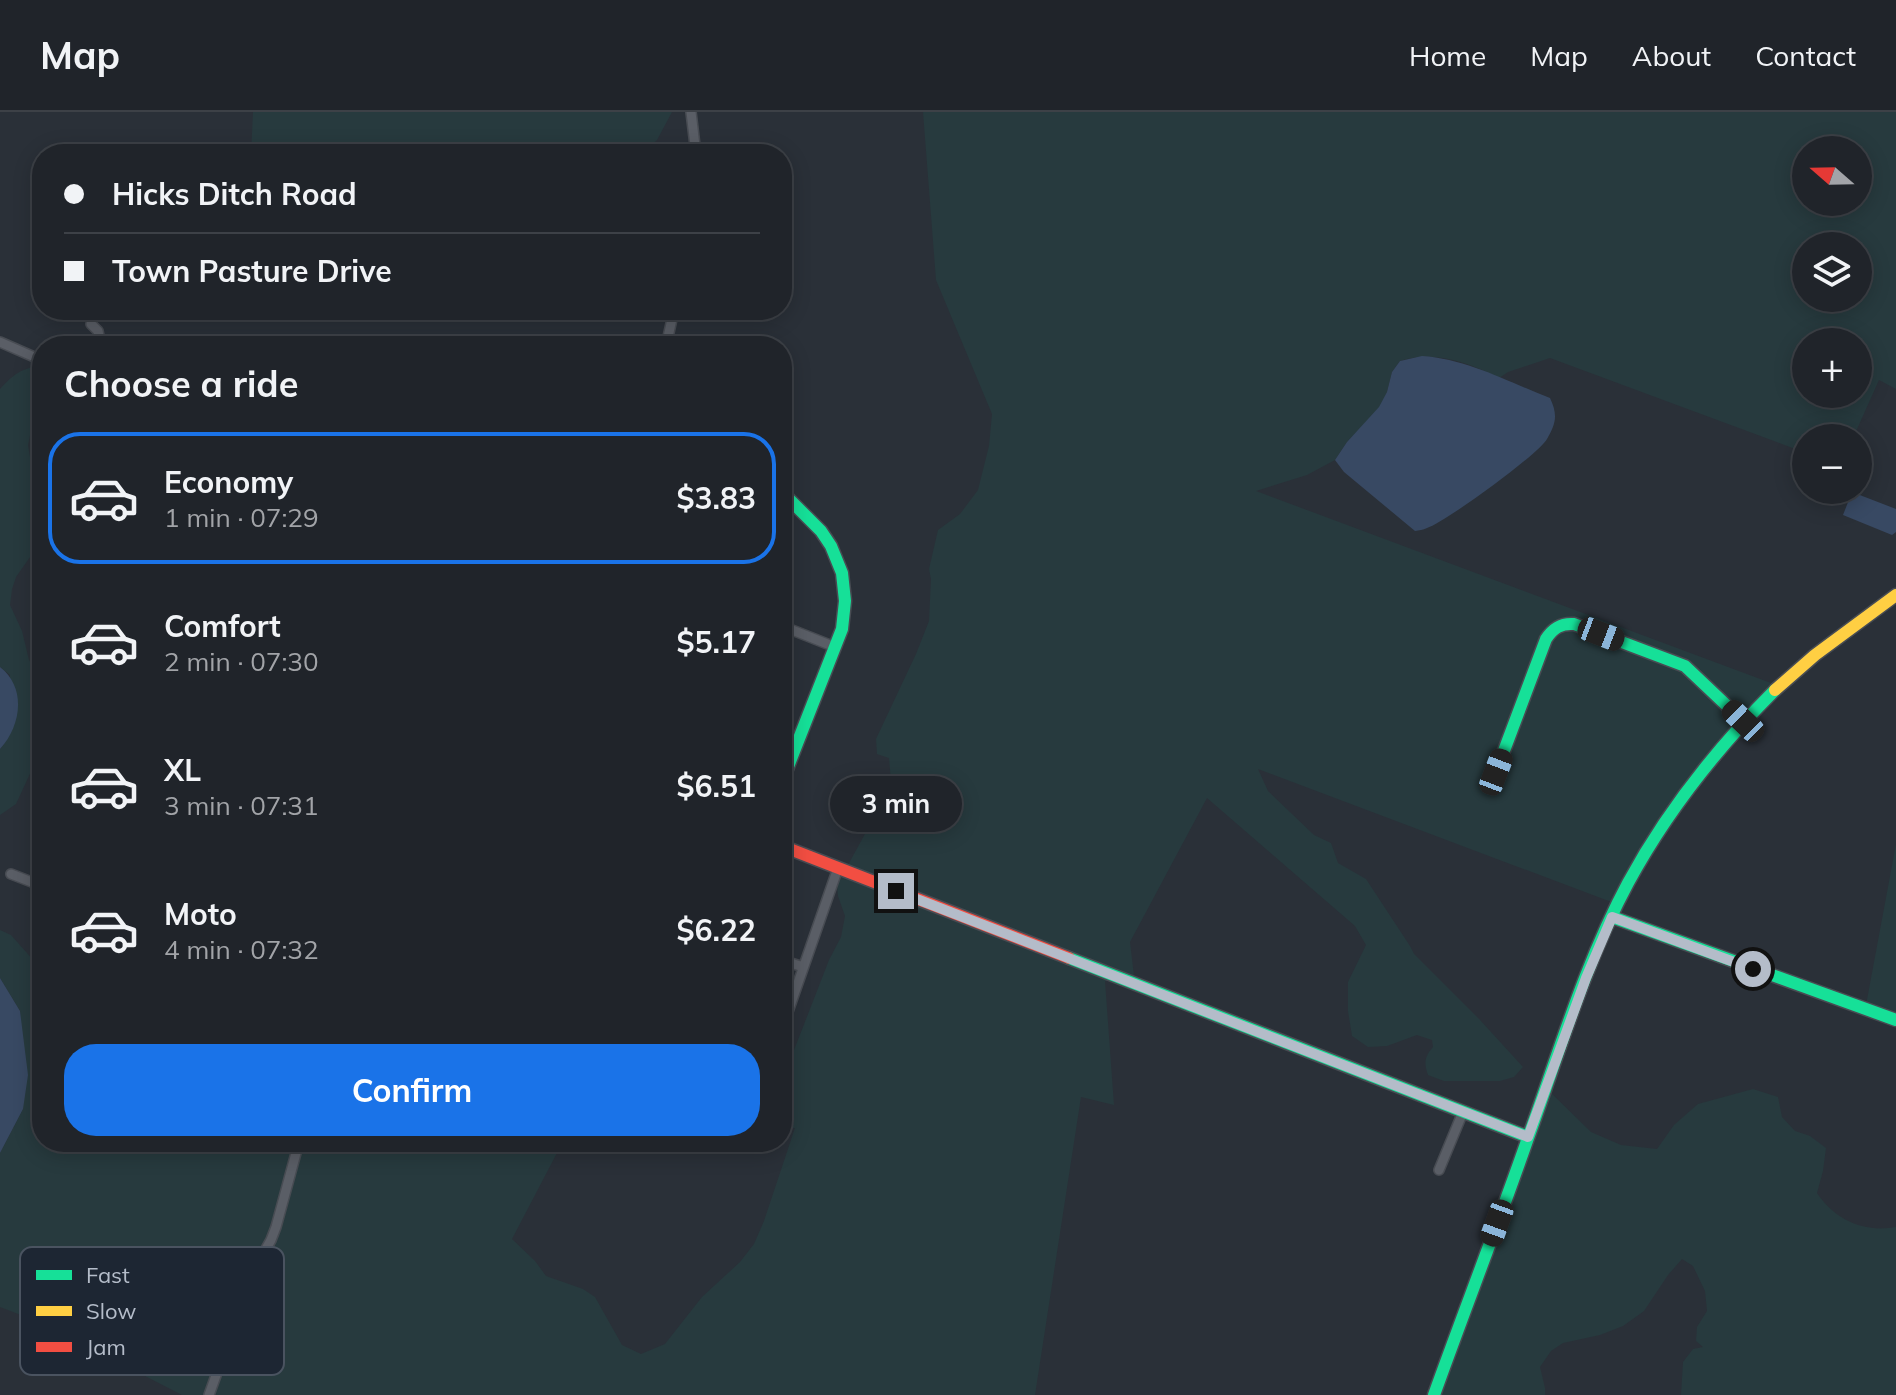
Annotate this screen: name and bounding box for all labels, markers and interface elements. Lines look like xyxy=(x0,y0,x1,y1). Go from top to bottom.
text: Map xyxy=(40,31,120,79)
text: Home xyxy=(1409,38,1486,73)
text: Map xyxy=(1530,38,1588,73)
text: About xyxy=(1632,38,1711,73)
text: Contact xyxy=(1755,38,1856,73)
north arrow xyxy=(1792,136,1872,216)
map controls xyxy=(1792,136,1872,504)
text: Hicks Ditch Road xyxy=(112,175,357,213)
button: layers xyxy=(1792,232,1872,312)
text: Town Pasture Drive xyxy=(112,252,392,290)
button: + xyxy=(1792,328,1872,408)
text: Choose a ride xyxy=(64,361,298,406)
button: − xyxy=(1792,424,1872,504)
icon: car xyxy=(68,462,140,534)
text: Economy xyxy=(164,463,293,501)
text: $3.83 xyxy=(677,479,756,517)
text: 1 min · 07:29 xyxy=(164,501,319,534)
icon: car xyxy=(68,606,140,678)
text: Comfort xyxy=(164,607,281,645)
car xyxy=(1574,614,1628,654)
text: $5.17 xyxy=(677,623,756,661)
text: 2 min · 07:30 xyxy=(164,645,319,678)
car xyxy=(1717,696,1769,746)
car xyxy=(1476,745,1516,799)
icon: car xyxy=(68,750,140,822)
text: XL xyxy=(164,751,201,789)
text: $6.51 xyxy=(677,767,756,805)
callout: 3 min xyxy=(830,775,962,831)
text: 3 min xyxy=(862,787,930,820)
text: 3 min · 07:31 xyxy=(164,789,319,822)
route end xyxy=(878,873,914,909)
icon: car xyxy=(68,894,140,966)
text: Moto xyxy=(164,895,237,933)
text: $6.22 xyxy=(677,911,756,949)
text: 4 min · 07:32 xyxy=(164,933,319,966)
route start xyxy=(1735,951,1771,987)
button: Confirm xyxy=(64,1044,760,1136)
car xyxy=(1478,1196,1516,1250)
legend xyxy=(20,1247,284,1375)
text: Fast xyxy=(86,1261,130,1289)
text: Slow xyxy=(86,1297,136,1325)
text: Jam xyxy=(86,1333,126,1361)

